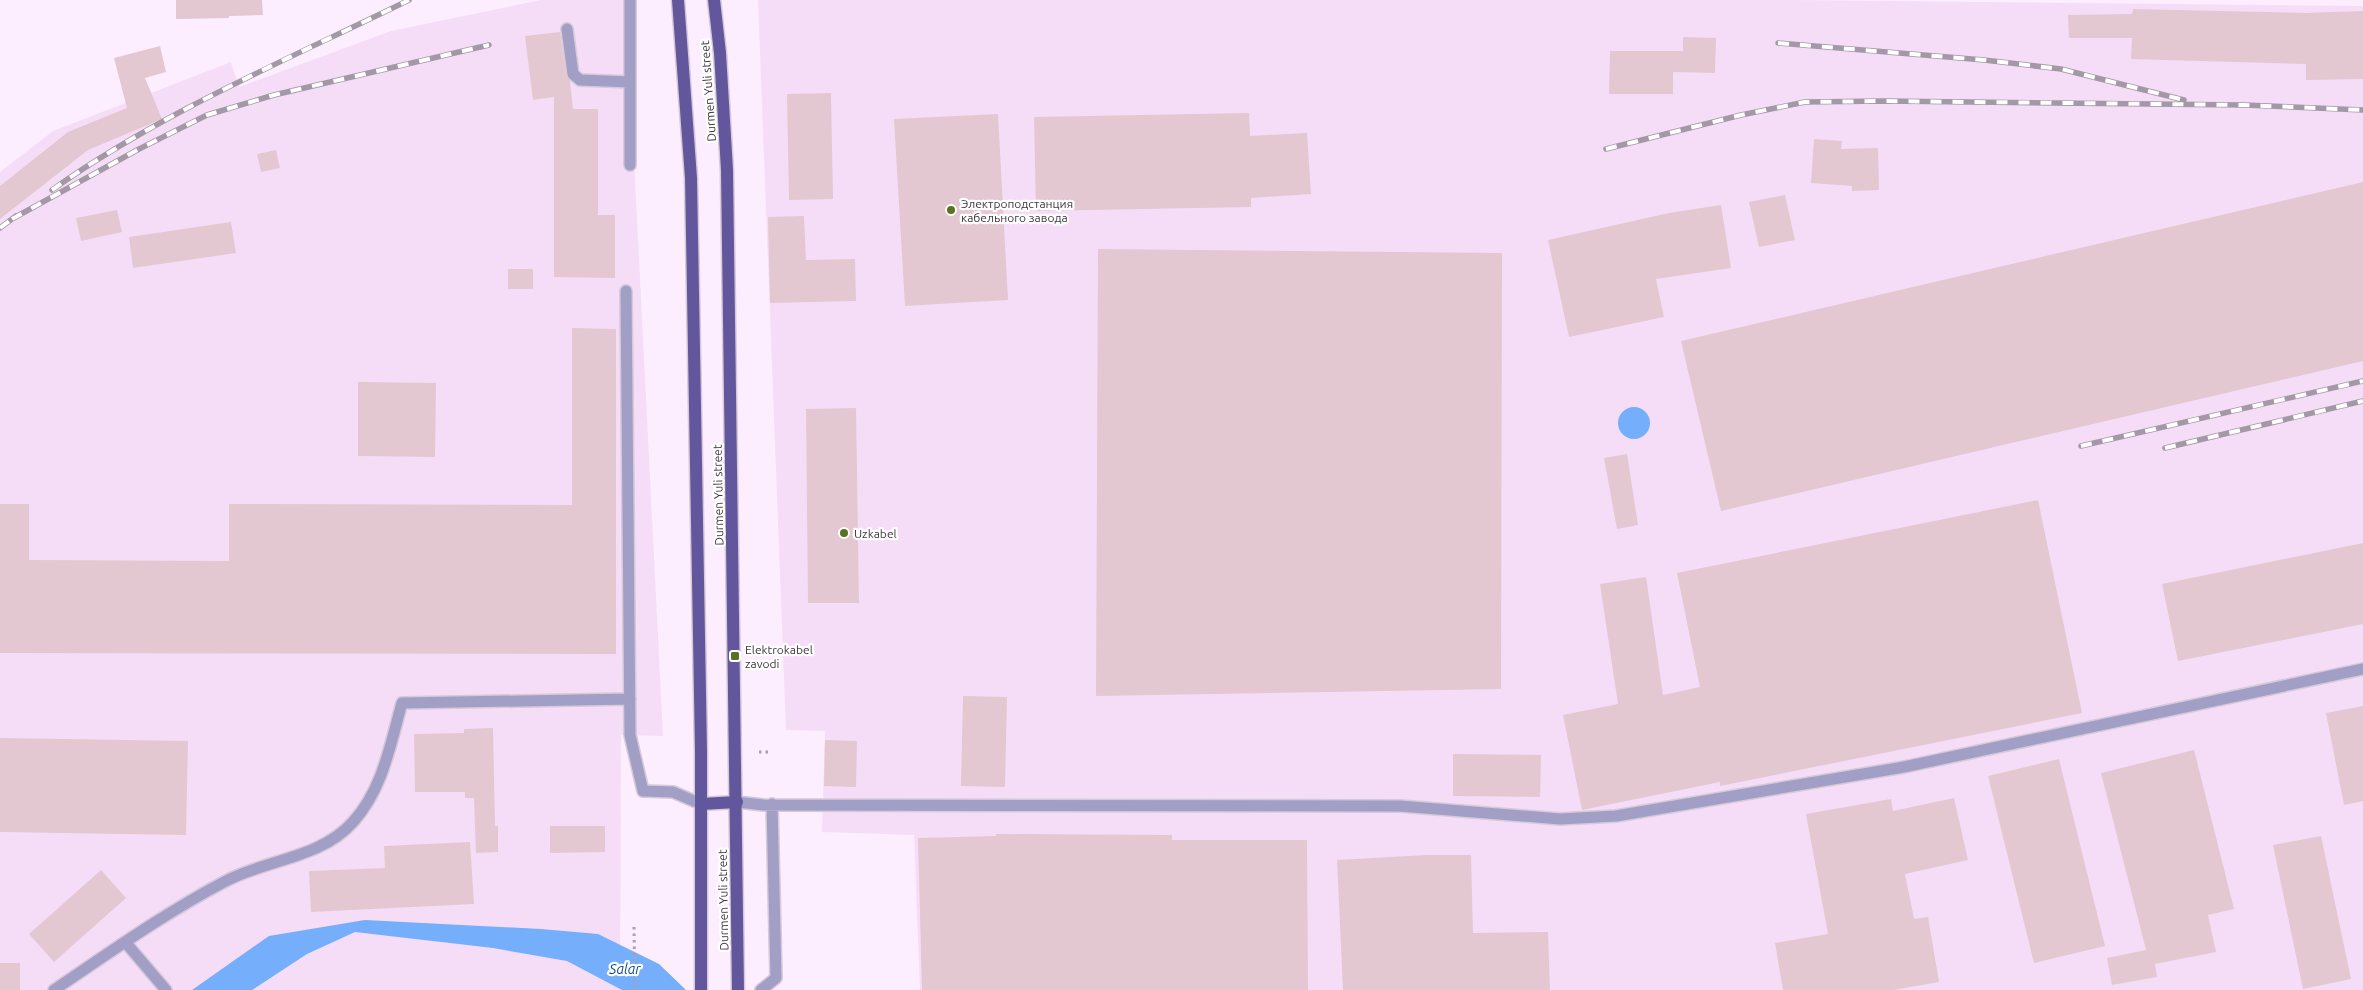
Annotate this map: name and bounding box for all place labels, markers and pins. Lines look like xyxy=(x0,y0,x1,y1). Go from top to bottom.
place label: Электроподстанция кабельного завода xyxy=(961,197,1073,224)
marker: Электроподстанция кабельного завода xyxy=(945,204,957,216)
marker: Uzkabel xyxy=(838,527,850,539)
place label: Uzkabel xyxy=(854,527,897,540)
place label: Elektrokabel zavodi xyxy=(745,643,813,670)
marker: Elektrokabel zavodi xyxy=(729,650,741,662)

